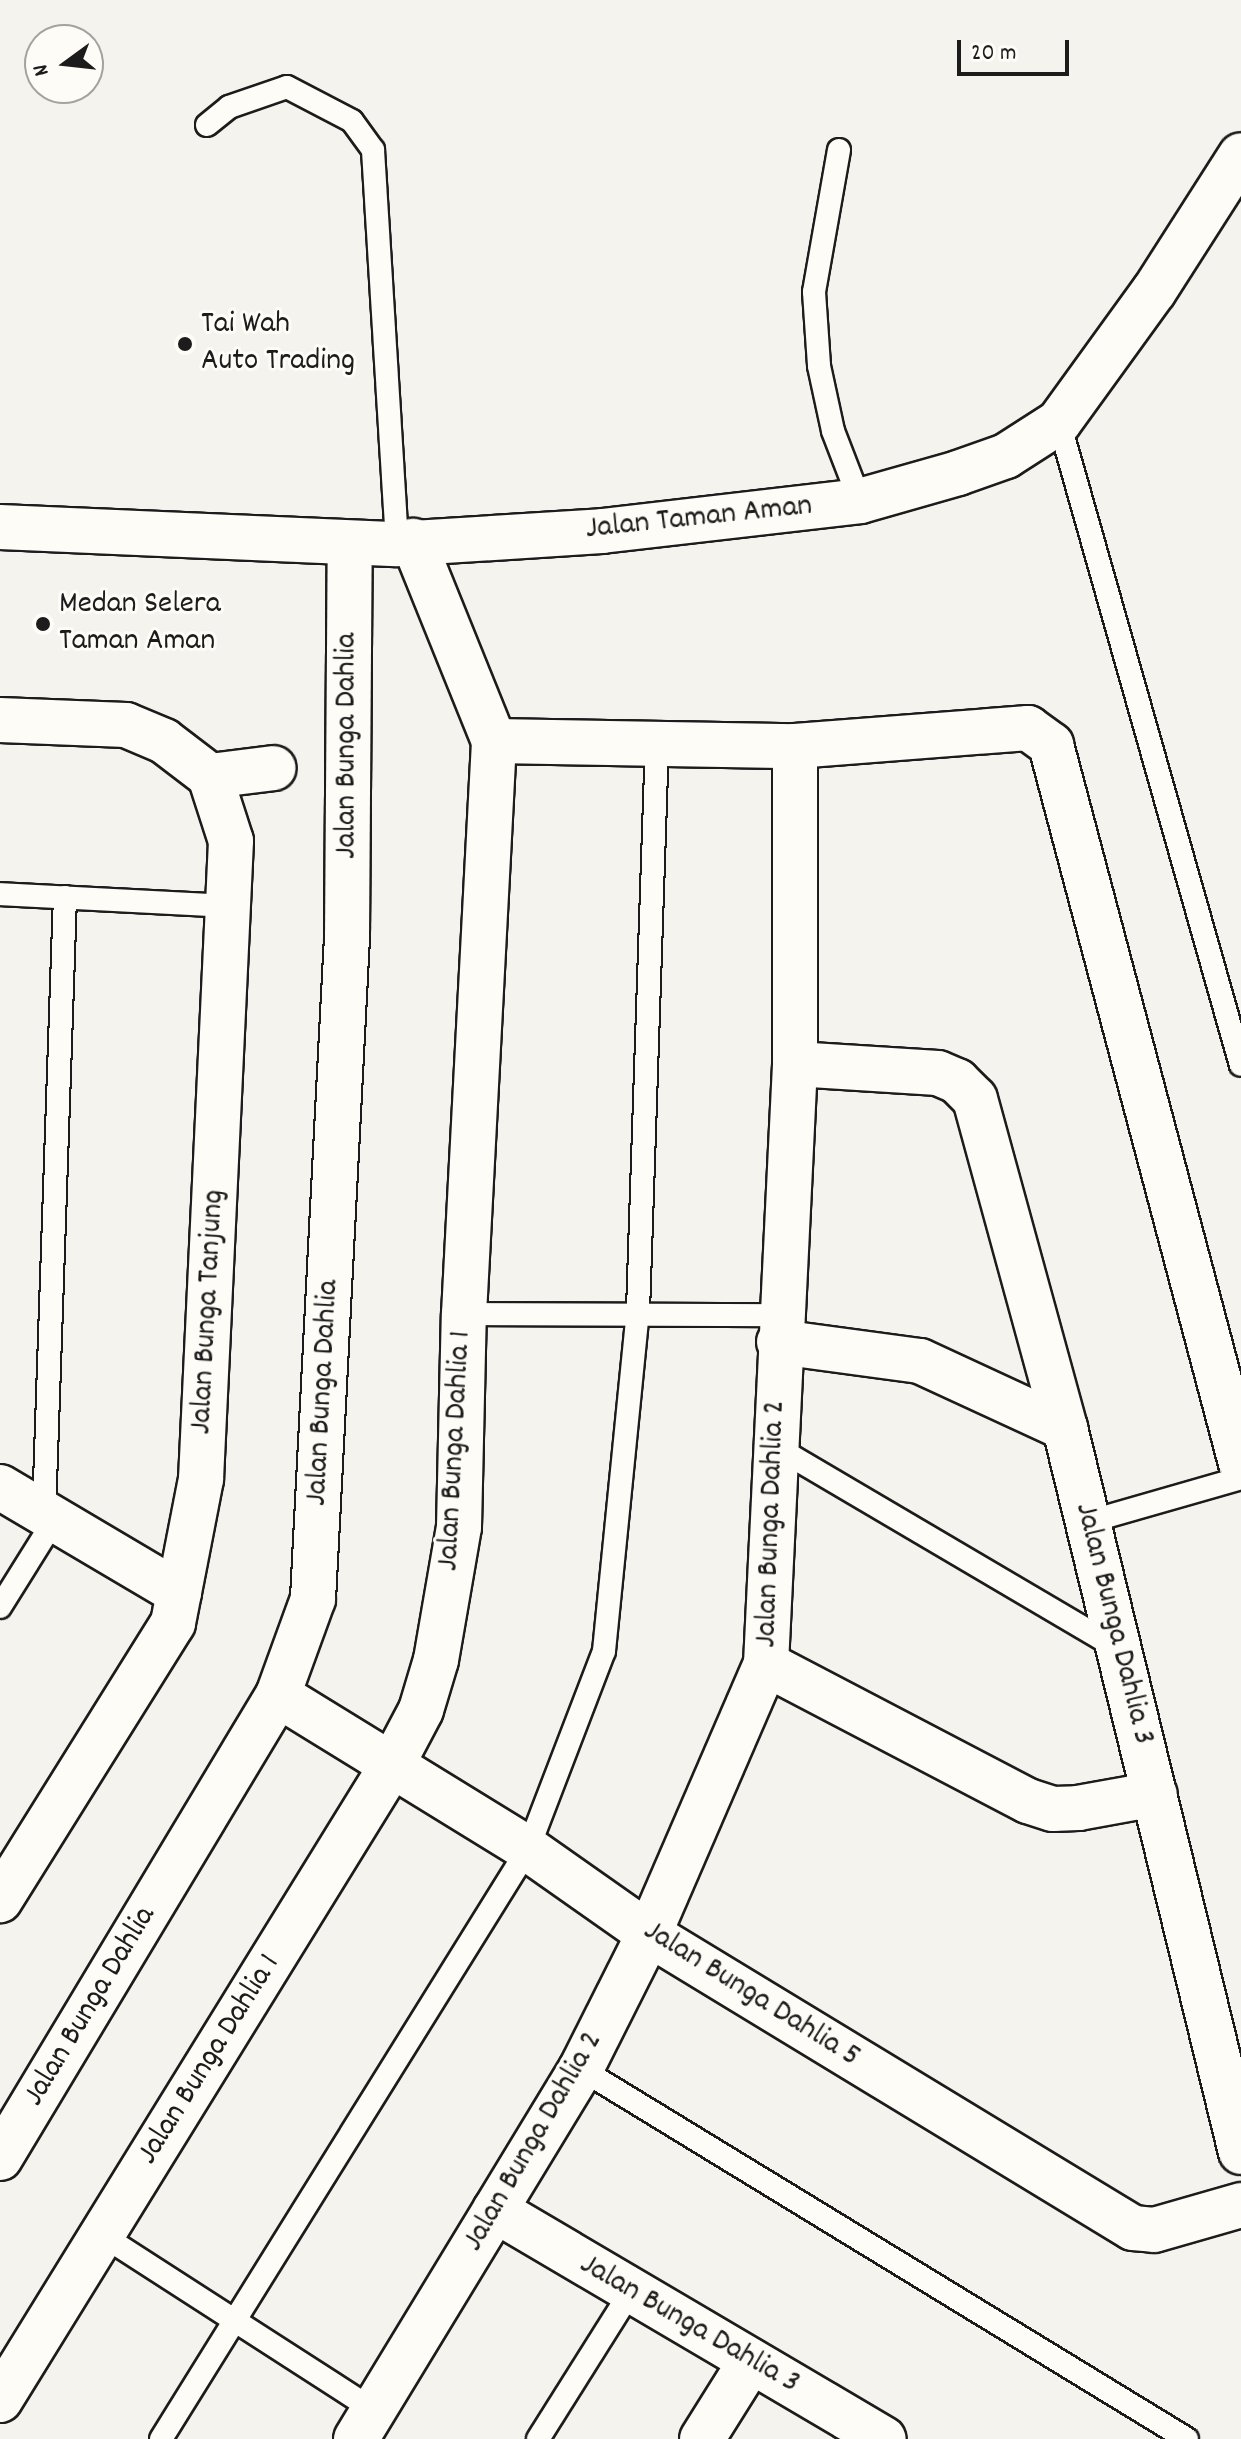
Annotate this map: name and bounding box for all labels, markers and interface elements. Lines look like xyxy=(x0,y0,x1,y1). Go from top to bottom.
north arrow xyxy=(24,24,104,104)
scale bar xyxy=(961,24,1073,74)
text: 20 m xyxy=(971,37,1017,71)
text: N xyxy=(26,61,59,79)
place label: Tai Wah Auto Trading xyxy=(201,307,355,382)
marker: Tai Wah Auto Trading xyxy=(176,335,194,353)
street label: Jalan Taman Aman xyxy=(584,488,814,550)
place label: Medan Selera Taman Aman xyxy=(59,587,221,662)
marker: Medan Selera Taman Aman xyxy=(34,615,52,633)
street label: Jalan Bunga Dahlia xyxy=(329,633,367,859)
street label: Jalan Bunga Tanjung xyxy=(183,1189,235,1435)
street label: Jalan Bunga Dahlia xyxy=(299,1279,349,1507)
street label: Jalan Bunga Dahlia 1 xyxy=(431,1330,481,1572)
street label: Jalan Bunga Dahlia 2 xyxy=(748,1400,796,1648)
street label: Jalan Bunga Dahlia 3 xyxy=(1064,1499,1162,1749)
street label: Jalan Bunga Dahlia xyxy=(16,1900,166,2114)
street label: Jalan Bunga Dahlia 5 xyxy=(636,1913,866,2077)
street label: Jalan Bunga Dahlia 1 xyxy=(130,1948,290,2172)
street label: Jalan Bunga Dahlia 2 xyxy=(456,2025,612,2259)
street label: Jalan Bunga Dahlia 3 xyxy=(572,2246,806,2404)

